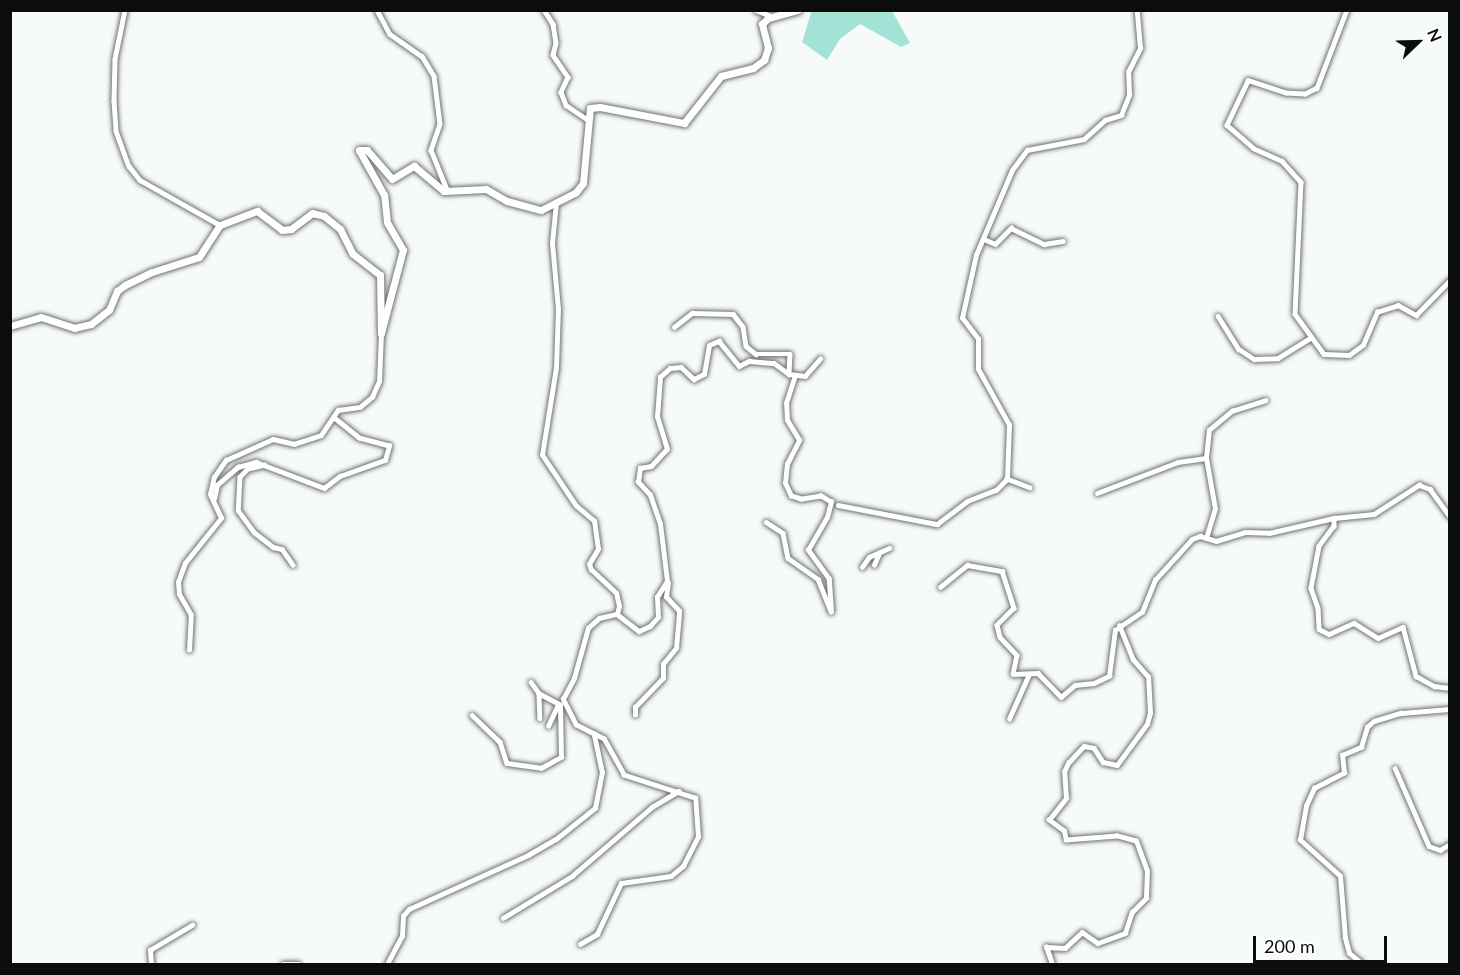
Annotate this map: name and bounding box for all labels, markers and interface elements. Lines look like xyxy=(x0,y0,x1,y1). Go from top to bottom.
north arrow xyxy=(1388,12,1448,72)
text: N xyxy=(1424,25,1446,44)
scale bar xyxy=(1256,924,1390,962)
text: 200 m xyxy=(1264,935,1315,957)

